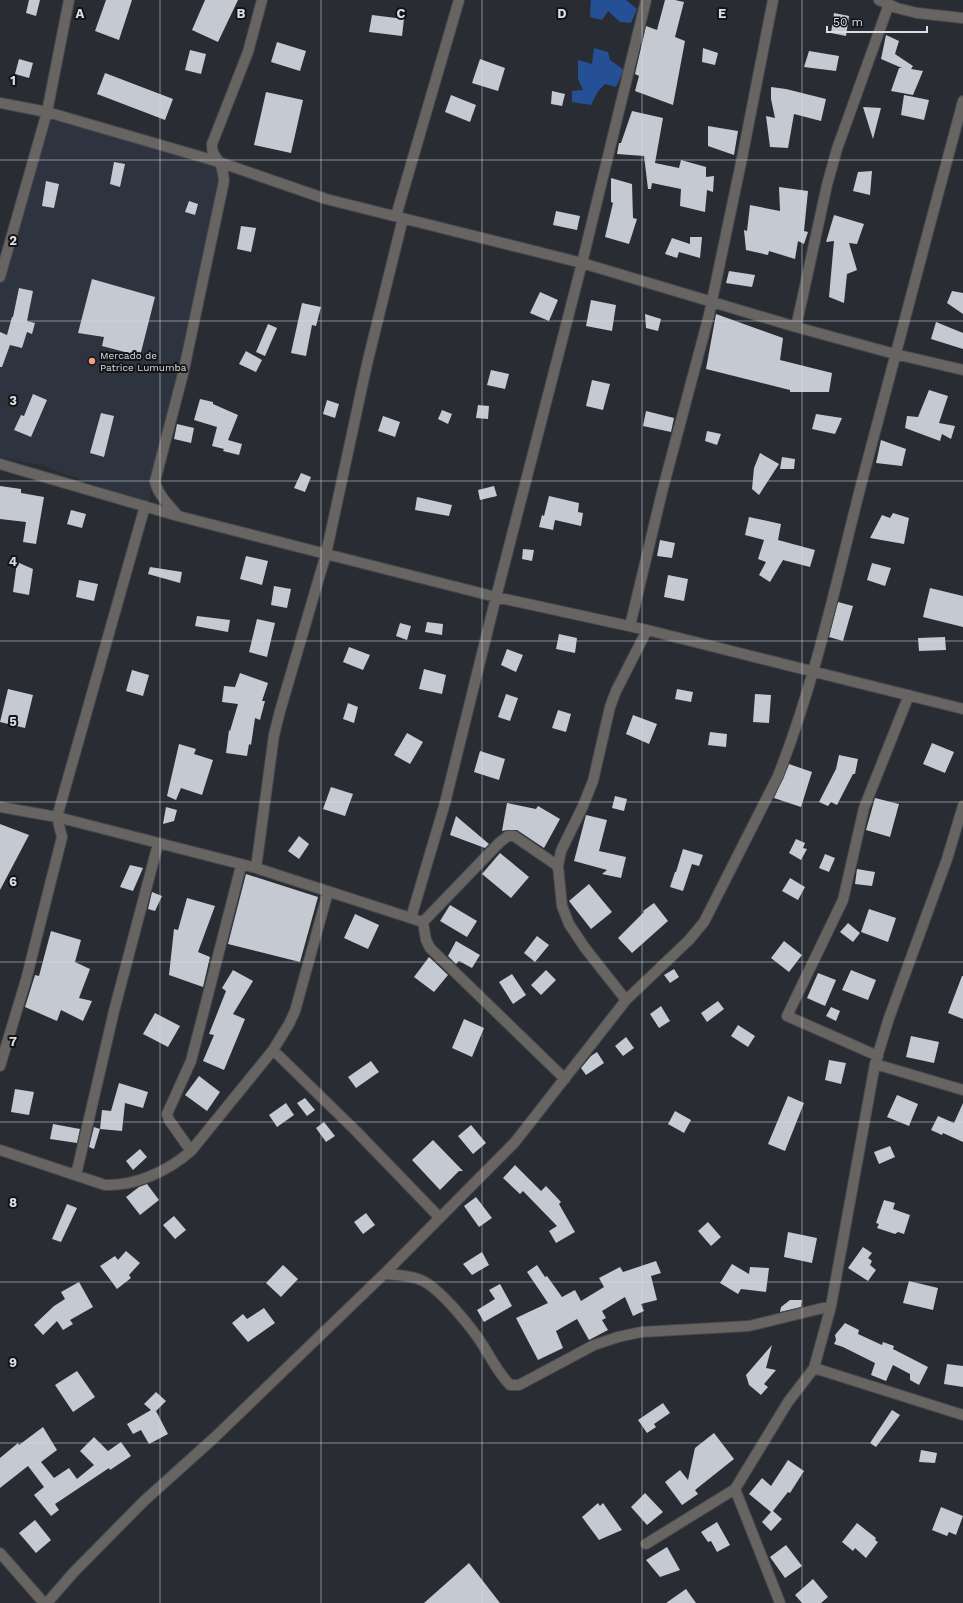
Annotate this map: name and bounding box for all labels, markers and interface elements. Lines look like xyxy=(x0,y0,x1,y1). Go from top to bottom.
text: A xyxy=(76,6,85,21)
text: B xyxy=(237,6,246,21)
text: C xyxy=(397,6,406,21)
text: D xyxy=(557,6,567,21)
text: E xyxy=(718,6,726,21)
scale bar xyxy=(827,8,927,34)
text: 50 m xyxy=(833,15,863,29)
text: 1 xyxy=(10,73,16,88)
text: 2 xyxy=(9,233,17,248)
place label: Mercado de Patrice Lumumba xyxy=(100,350,187,373)
marker: Mercado de Patrice Lumumba xyxy=(87,356,97,366)
text: 3 xyxy=(9,393,17,408)
text: 4 xyxy=(9,554,18,569)
text: 5 xyxy=(9,714,17,729)
text: 6 xyxy=(9,874,17,889)
text: 7 xyxy=(9,1034,17,1049)
text: 8 xyxy=(9,1195,17,1210)
text: 9 xyxy=(9,1355,17,1370)

